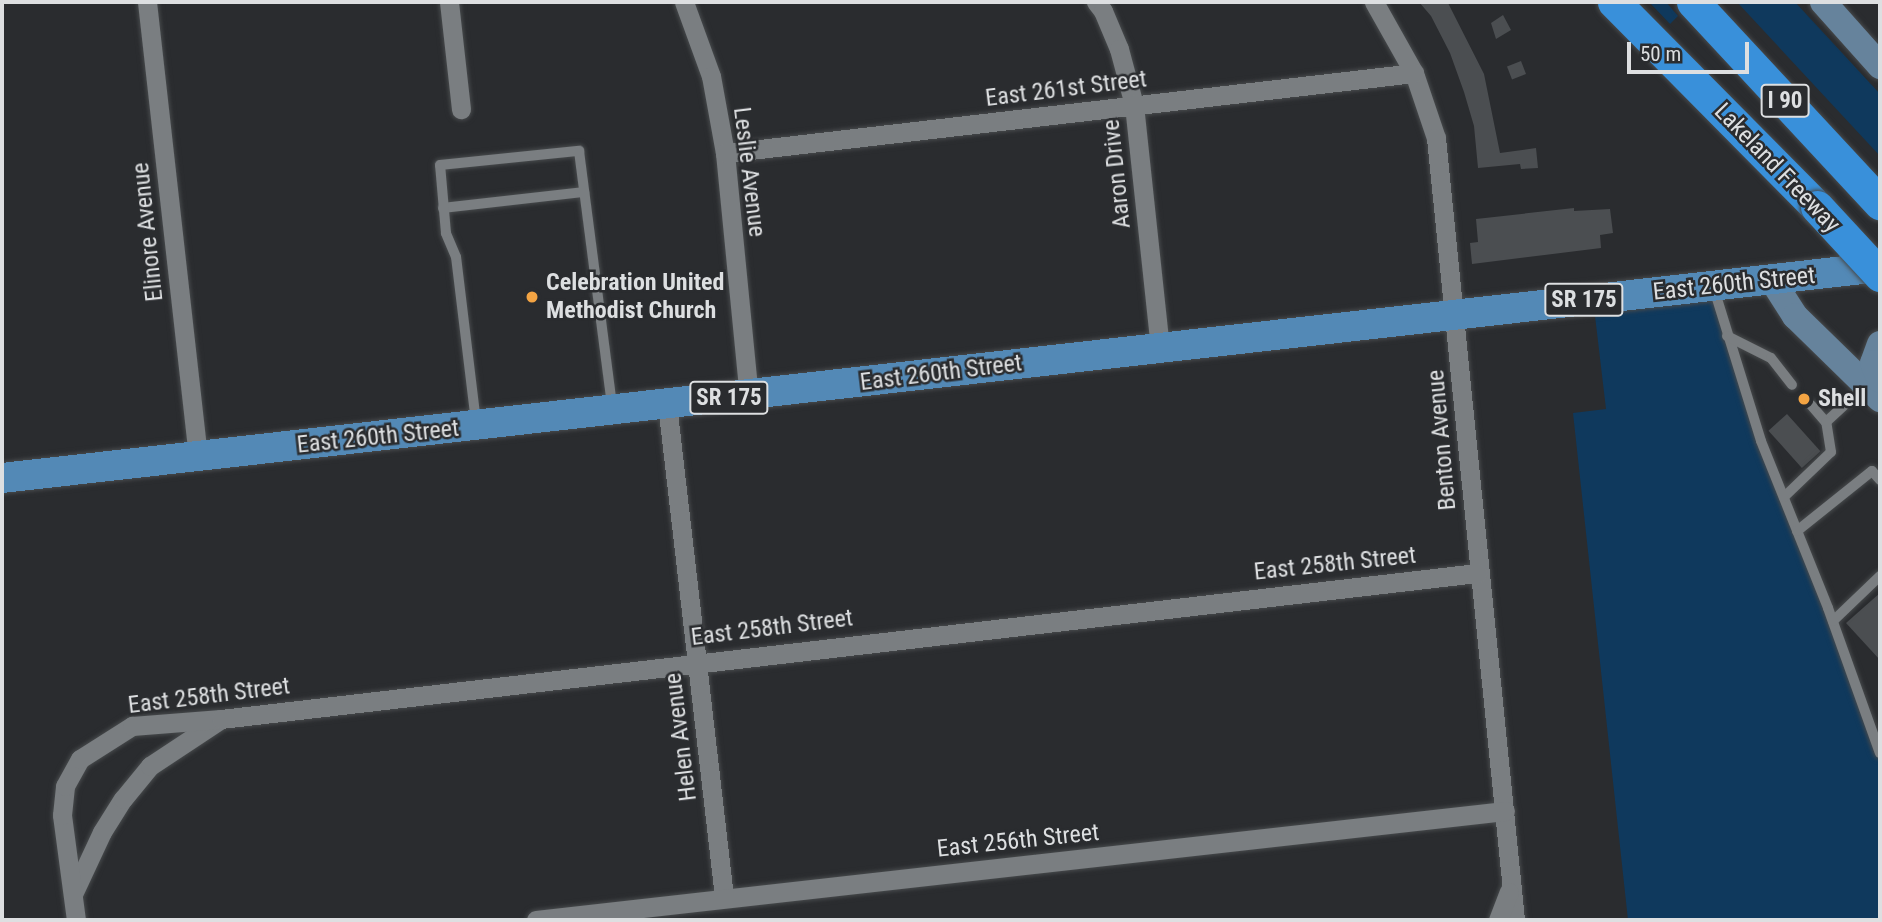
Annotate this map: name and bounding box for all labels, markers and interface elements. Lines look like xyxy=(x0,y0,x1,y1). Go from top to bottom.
scale bar xyxy=(1630,28,1752,72)
text: 50 m xyxy=(1640,42,1681,66)
street label: East 261st Street xyxy=(984,65,1148,113)
road number: I 90 xyxy=(1760,82,1810,120)
street label: Lakeland Freeway xyxy=(1708,97,1846,239)
street label: Leslie Avenue xyxy=(727,105,771,239)
street label: Aaron Drive xyxy=(1097,118,1137,230)
street label: Elinore Avenue xyxy=(126,161,170,303)
street label: East 260th Street xyxy=(1651,261,1817,307)
place label: Celebration United Methodist Church xyxy=(546,269,724,325)
road number: SR 175 xyxy=(1544,280,1624,320)
marker: Celebration United Methodist Church xyxy=(524,289,540,305)
street label: East 260th Street xyxy=(858,349,1024,397)
street label: Benton Avenue xyxy=(1422,368,1462,512)
road number: SR 175 xyxy=(689,378,769,418)
place label: Shell xyxy=(1818,385,1866,413)
marker: Shell xyxy=(1796,391,1812,407)
street label: East 260th Street xyxy=(295,414,461,460)
street label: East 258th Street xyxy=(1252,541,1418,587)
street label: East 258th Street xyxy=(689,604,855,652)
street label: Helen Avenue xyxy=(659,671,703,803)
street label: East 258th Street xyxy=(126,672,292,720)
street label: East 256th Street xyxy=(935,818,1101,864)

